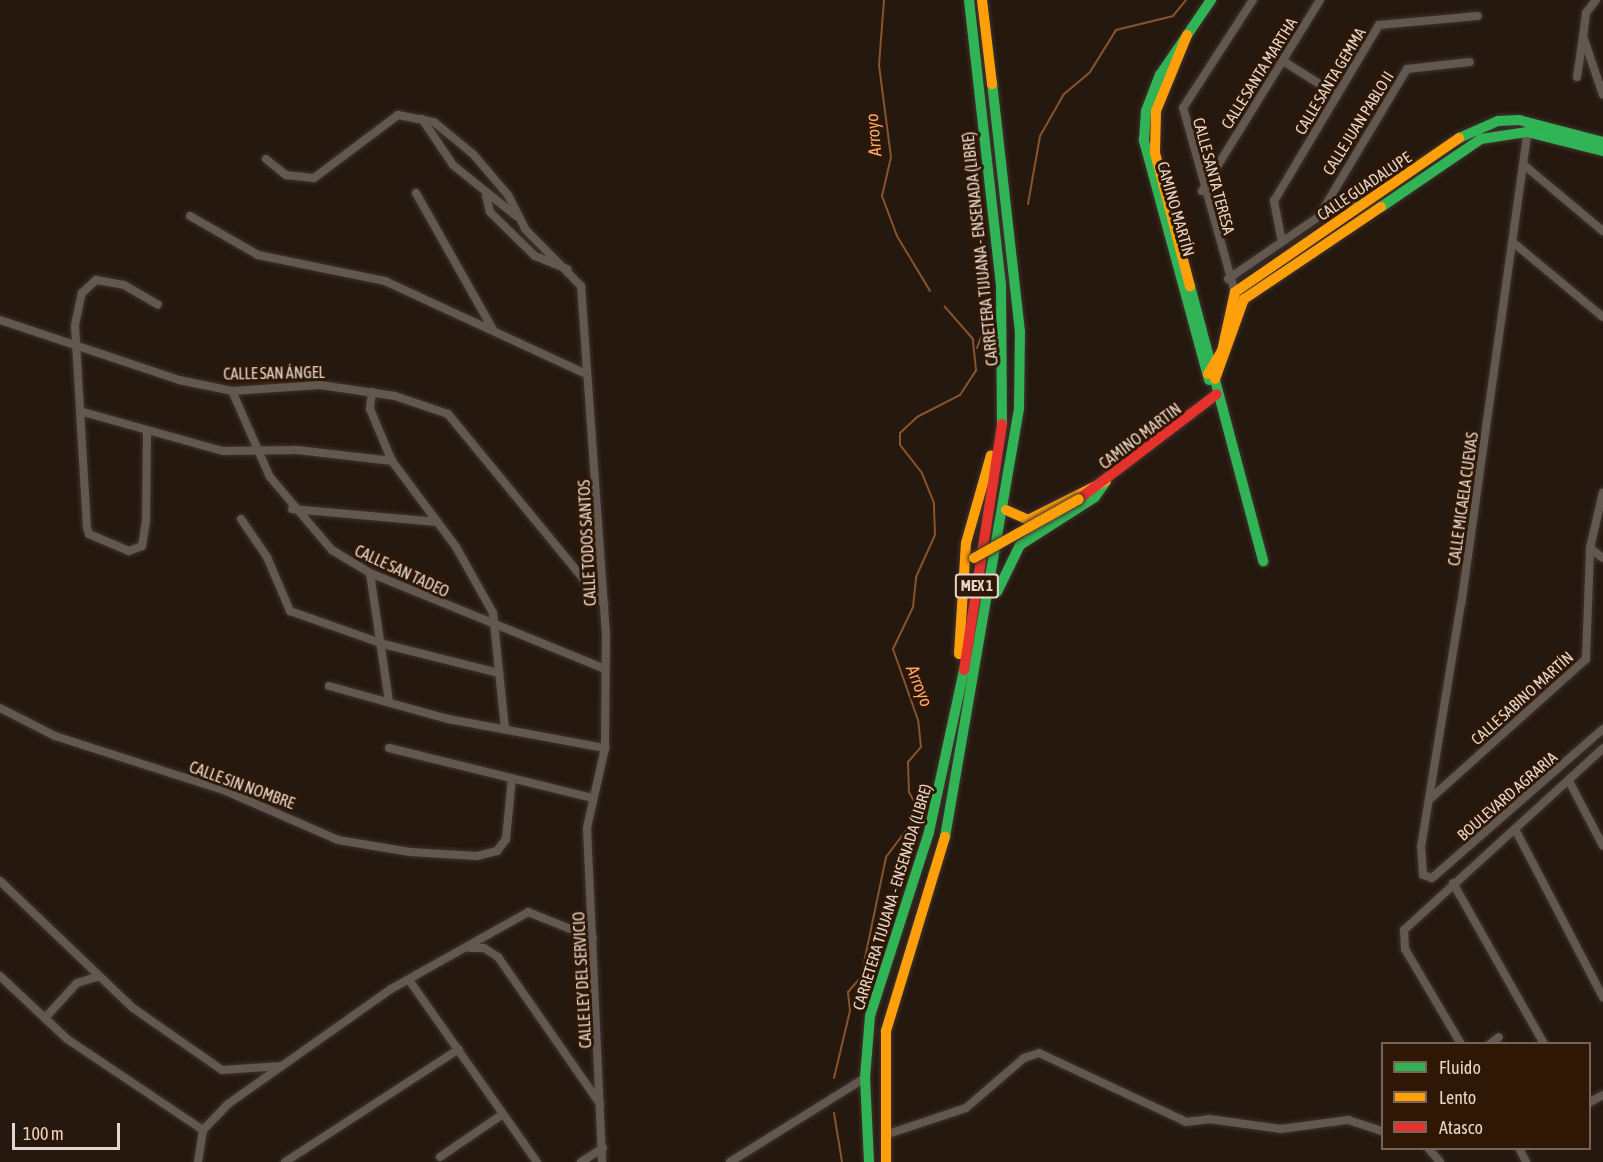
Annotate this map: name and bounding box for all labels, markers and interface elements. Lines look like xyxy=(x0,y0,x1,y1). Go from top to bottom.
street label: CALLE SANTA MARTHA xyxy=(1217,14,1301,132)
street label: CALLE SANTA GEMMA xyxy=(1291,24,1369,138)
street label: CALLE JUAN PABLO II xyxy=(1318,68,1398,178)
water label: Arroyo xyxy=(861,113,887,157)
street label: CALLE SANTA TERESA xyxy=(1189,116,1239,236)
street label: CARRETERA TIJUANA - ENSENADA (LIBRE) xyxy=(958,131,1002,367)
street label: CALLE GUADALUPE xyxy=(1313,147,1415,225)
street label: CAMINO MARTÍN xyxy=(1153,159,1199,259)
street label: CALLE SAN ÁNGEL xyxy=(223,363,325,383)
street label: CAMINO MARTIN xyxy=(1095,399,1185,473)
street label: CALLE MICAELA CUEVAS xyxy=(1444,431,1482,567)
street label: CALLE TODOS SANTOS xyxy=(574,479,600,607)
street label: CALLE SAN TADEO xyxy=(352,541,452,601)
road number: MEX 1 xyxy=(954,574,1000,598)
street label: CALLE SABINO MARTÍN xyxy=(1467,647,1577,749)
water label: Arroyo xyxy=(901,662,937,710)
street label: BOULEVARD AGRARIA xyxy=(1453,747,1561,845)
street label: CALLE SIN NOMBRE xyxy=(187,757,297,813)
street label: CARRETERA TIJUANA - ENSENADA (LIBRE) xyxy=(848,782,936,1012)
street label: CALLE LEY DEL SERVICIO xyxy=(569,911,595,1049)
legend xyxy=(1381,1042,1591,1150)
text: Fluido xyxy=(1439,1057,1481,1078)
text: Lento xyxy=(1439,1087,1476,1108)
scale bar xyxy=(15,1111,123,1149)
text: Atasco xyxy=(1439,1117,1483,1138)
text: 100 m xyxy=(23,1123,64,1144)

